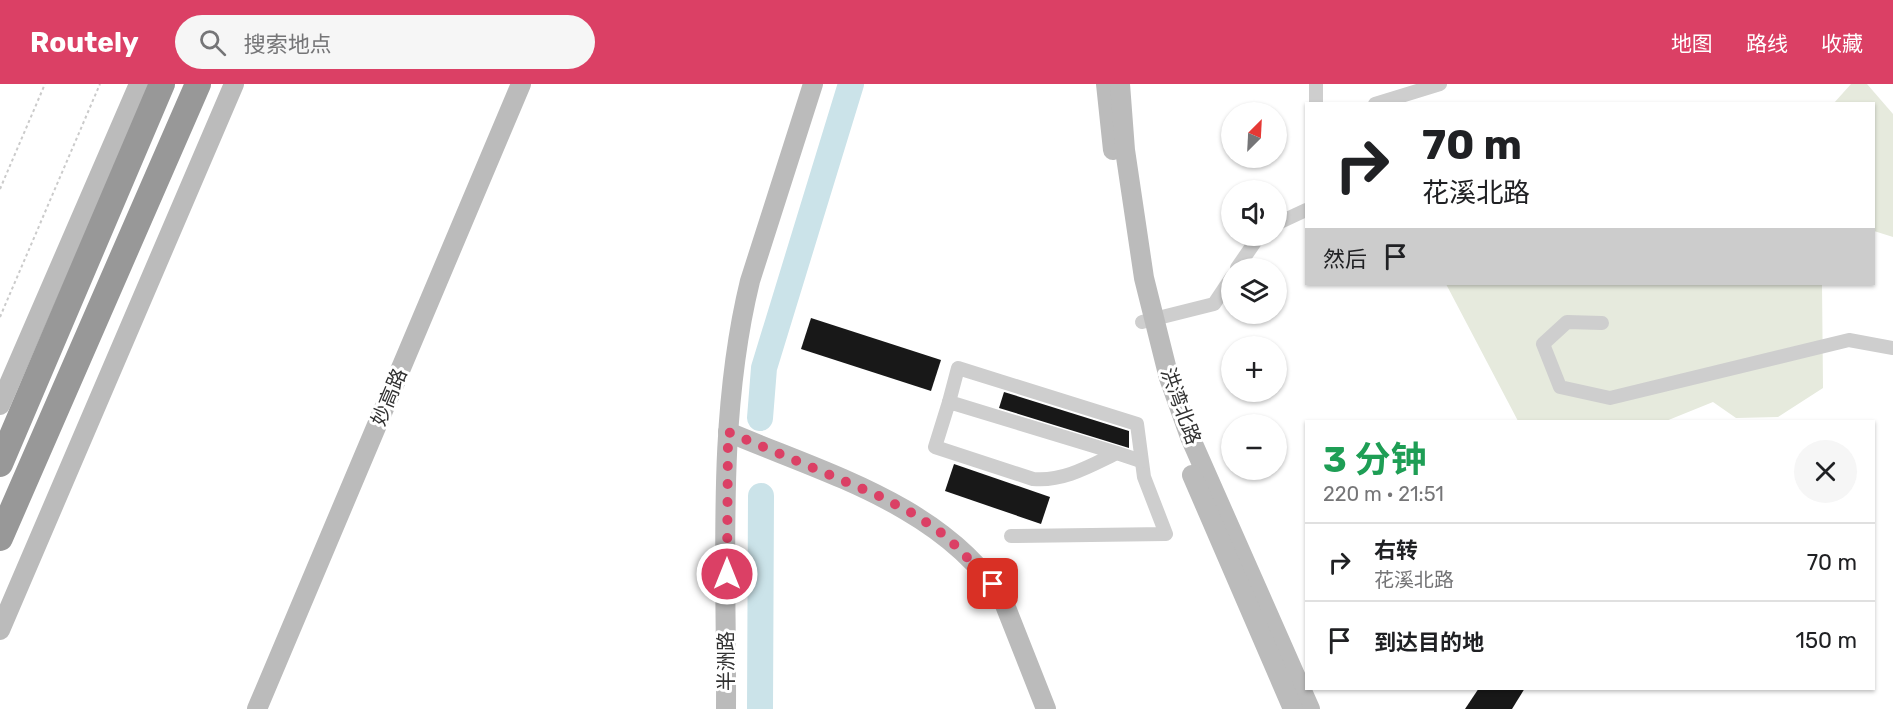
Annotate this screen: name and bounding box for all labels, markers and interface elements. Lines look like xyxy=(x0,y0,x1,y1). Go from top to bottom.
search box xyxy=(175,15,595,69)
text: Routely xyxy=(30,26,139,59)
icon: search xyxy=(196,26,229,59)
text: 搜索地点 xyxy=(244,31,332,58)
text: 地图 xyxy=(1671,31,1713,56)
text: 路线 xyxy=(1746,31,1788,56)
text: 收藏 xyxy=(1821,31,1863,56)
north arrow xyxy=(1221,102,1287,168)
map controls xyxy=(1221,102,1287,480)
text: 70 m xyxy=(1422,120,1522,170)
icon: right xyxy=(1323,126,1401,204)
text: 花溪北路 xyxy=(1422,177,1530,209)
button: sound xyxy=(1221,180,1287,246)
icon: arrive xyxy=(1379,240,1412,273)
text: 然后 xyxy=(1323,246,1367,273)
button: layers xyxy=(1221,258,1287,324)
button: + xyxy=(1221,336,1287,402)
street label: 洪湾北路 xyxy=(1156,364,1206,448)
street label: 妙高路 xyxy=(366,365,412,429)
button: − xyxy=(1221,414,1287,480)
text: 3 分钟 xyxy=(1323,438,1426,481)
button: close xyxy=(1794,440,1857,503)
text: 220 m · 21:51 xyxy=(1323,482,1444,506)
text: 右转 xyxy=(1374,537,1418,564)
position arrow xyxy=(695,542,759,606)
icon: right xyxy=(1323,546,1356,579)
text: 70 m xyxy=(1807,549,1857,576)
pin xyxy=(967,558,1018,609)
icon: arrive xyxy=(976,567,1009,600)
text: 花溪北路 xyxy=(1374,568,1454,592)
icon: arrive xyxy=(1323,624,1356,657)
text: 150 m xyxy=(1796,627,1857,654)
text: 到达目的地 xyxy=(1374,629,1484,656)
street label: 半洲路 xyxy=(714,631,738,691)

